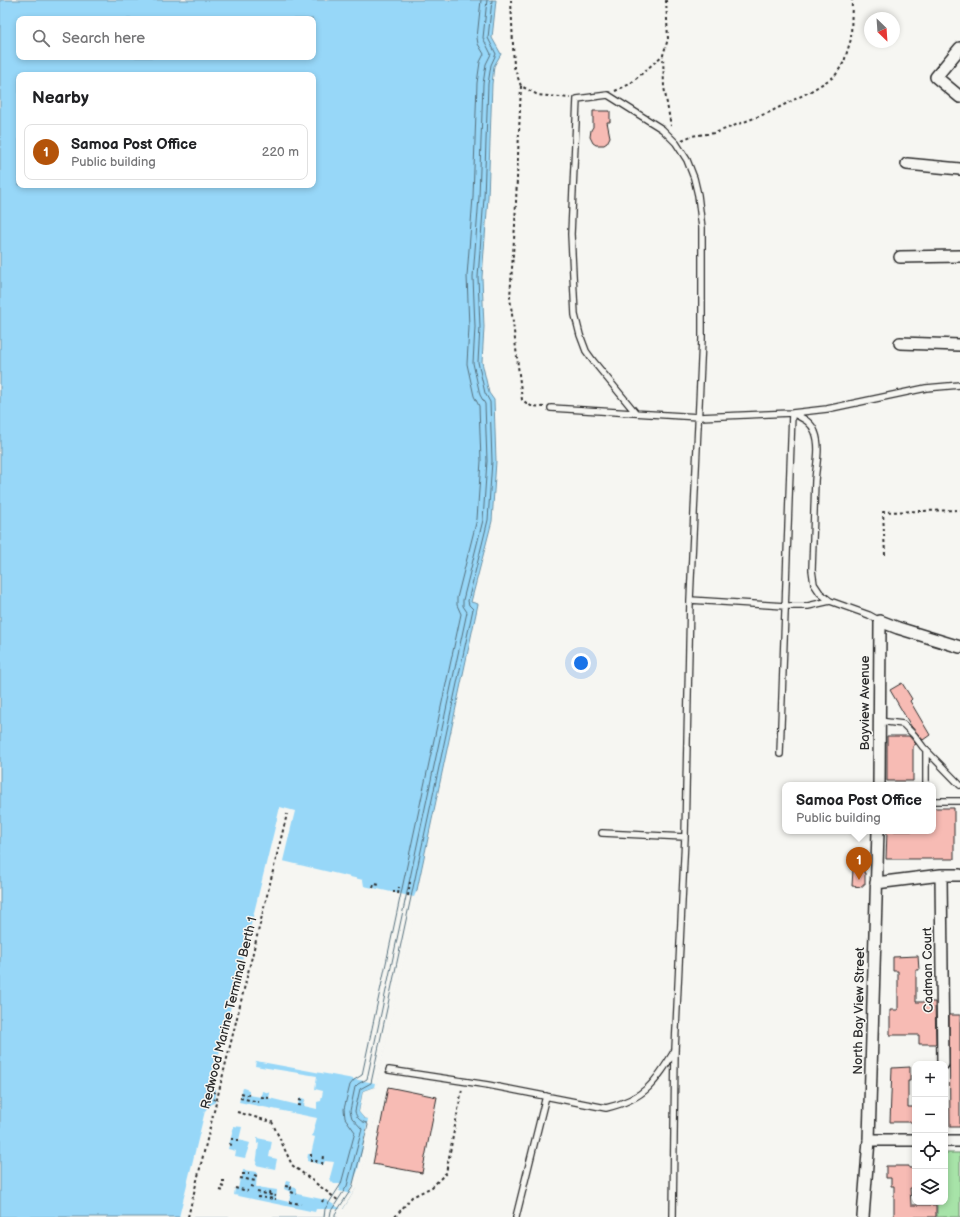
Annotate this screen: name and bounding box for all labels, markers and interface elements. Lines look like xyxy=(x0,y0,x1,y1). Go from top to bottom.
north arrow xyxy=(864,12,900,48)
search box xyxy=(16,16,316,60)
icon: search xyxy=(30,27,52,49)
text: Search here xyxy=(62,29,145,48)
text: Nearby xyxy=(32,88,89,108)
text: Samoa Post Office xyxy=(71,135,197,154)
text: 1 xyxy=(43,144,49,160)
text: 220 m xyxy=(262,144,299,160)
text: Public building xyxy=(71,154,156,170)
your location xyxy=(571,653,591,673)
street label: Bayview Avenue xyxy=(857,655,873,751)
popup xyxy=(782,782,936,834)
text: Samoa Post Office xyxy=(796,791,922,810)
text: Public building xyxy=(796,810,881,826)
pin: 1 xyxy=(846,847,872,880)
street label: Redwood Marine Terminal Berth 1 xyxy=(197,915,261,1111)
street label: Cadman Court xyxy=(919,927,937,1013)
street label: North Bay View Street xyxy=(850,947,868,1075)
map controls xyxy=(912,1061,948,1205)
button: + xyxy=(912,1061,948,1097)
button: − xyxy=(912,1097,948,1133)
button: locate xyxy=(912,1133,948,1169)
button: layers xyxy=(912,1169,948,1205)

